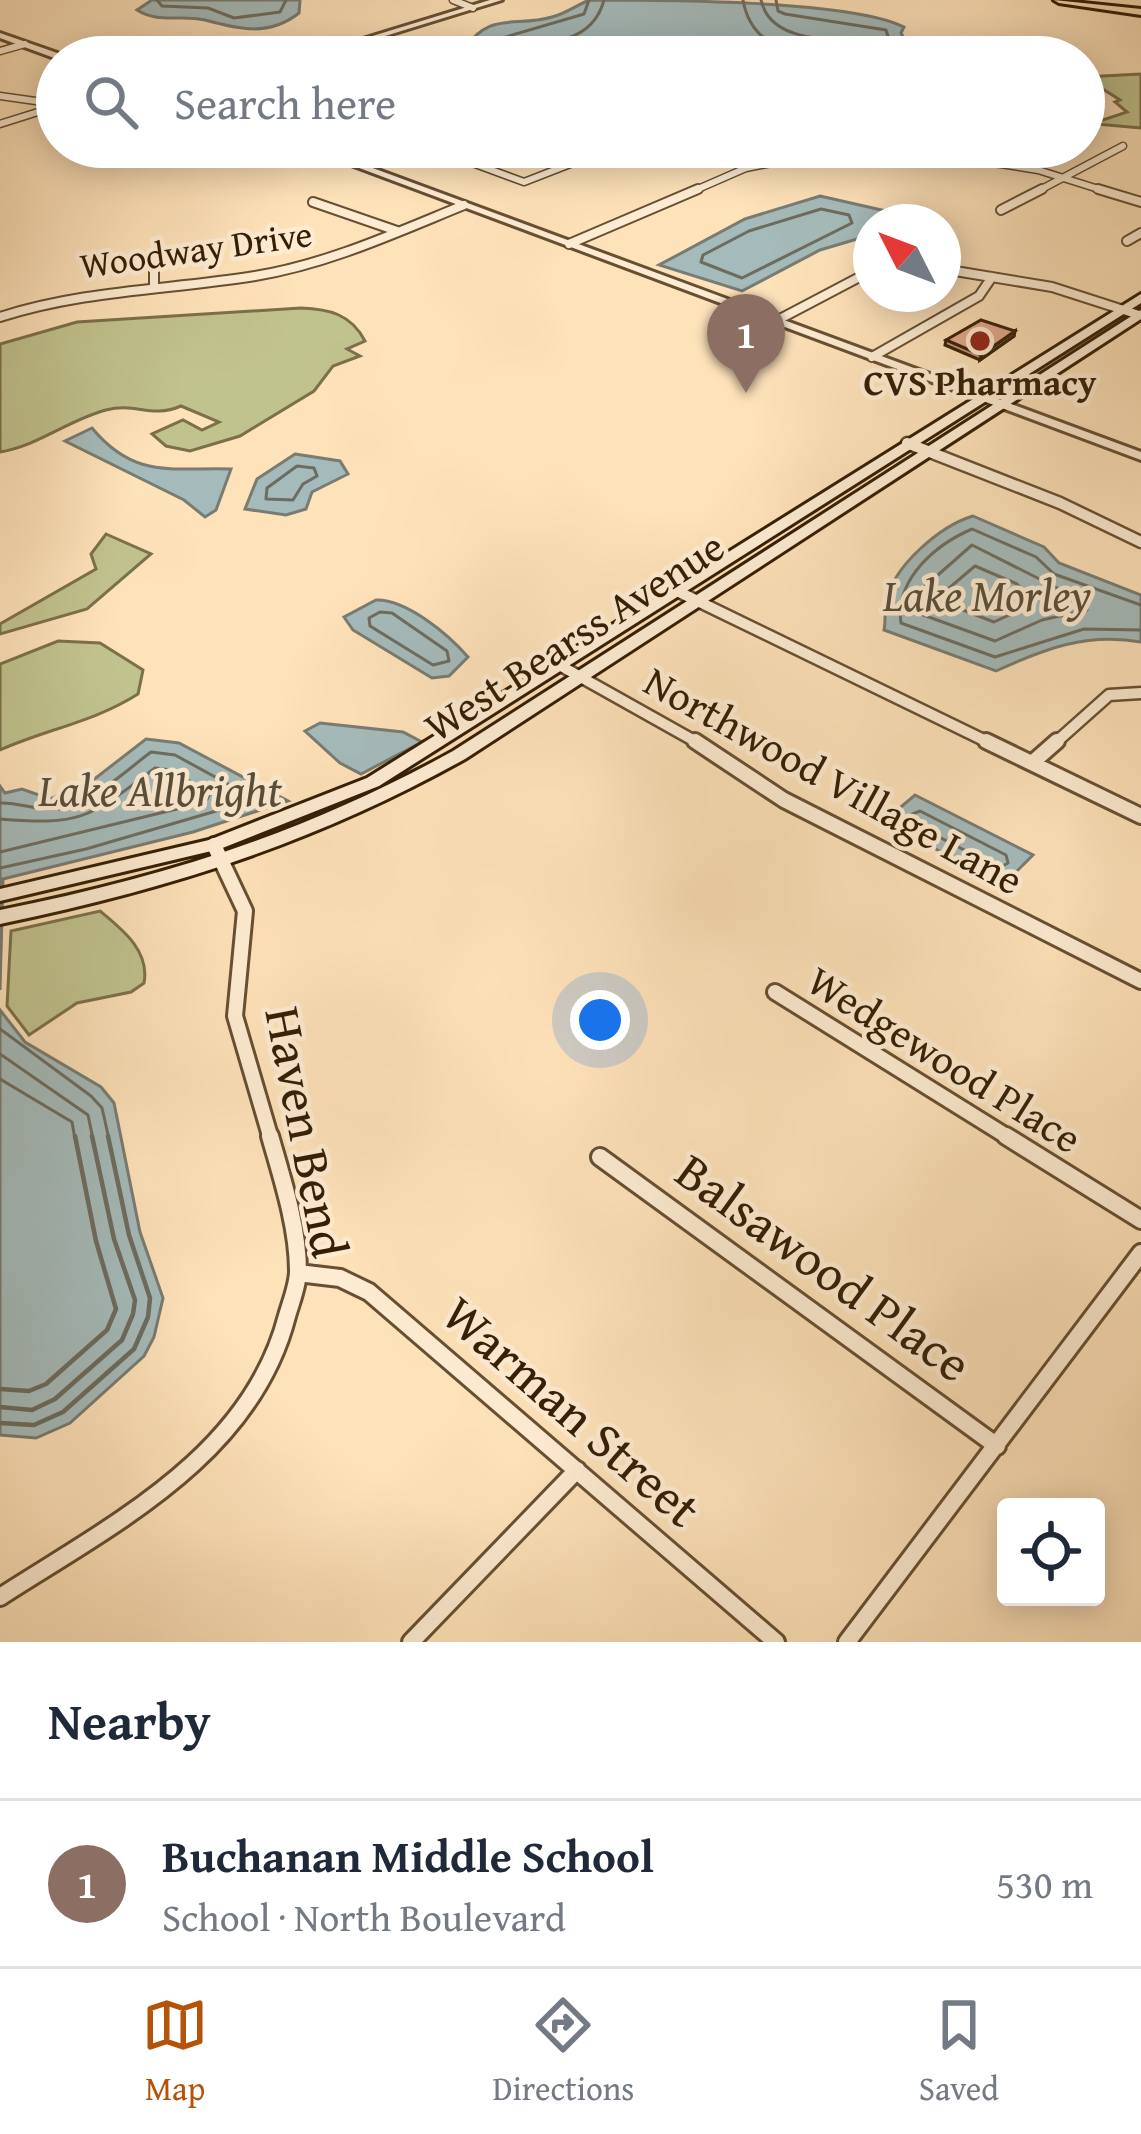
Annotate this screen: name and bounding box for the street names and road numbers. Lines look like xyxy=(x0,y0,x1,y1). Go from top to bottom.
street label: Woodway Drive xyxy=(76,206,315,291)
street label: West Bearss Avenue xyxy=(412,516,736,756)
street label: Northwood Village Lane xyxy=(634,650,1035,909)
street label: Wedgewood Place xyxy=(796,950,1094,1167)
street label: Haven Bend xyxy=(246,1000,369,1264)
street label: Balsawood Place xyxy=(661,1134,988,1400)
street label: Warman Street xyxy=(427,1277,718,1544)

